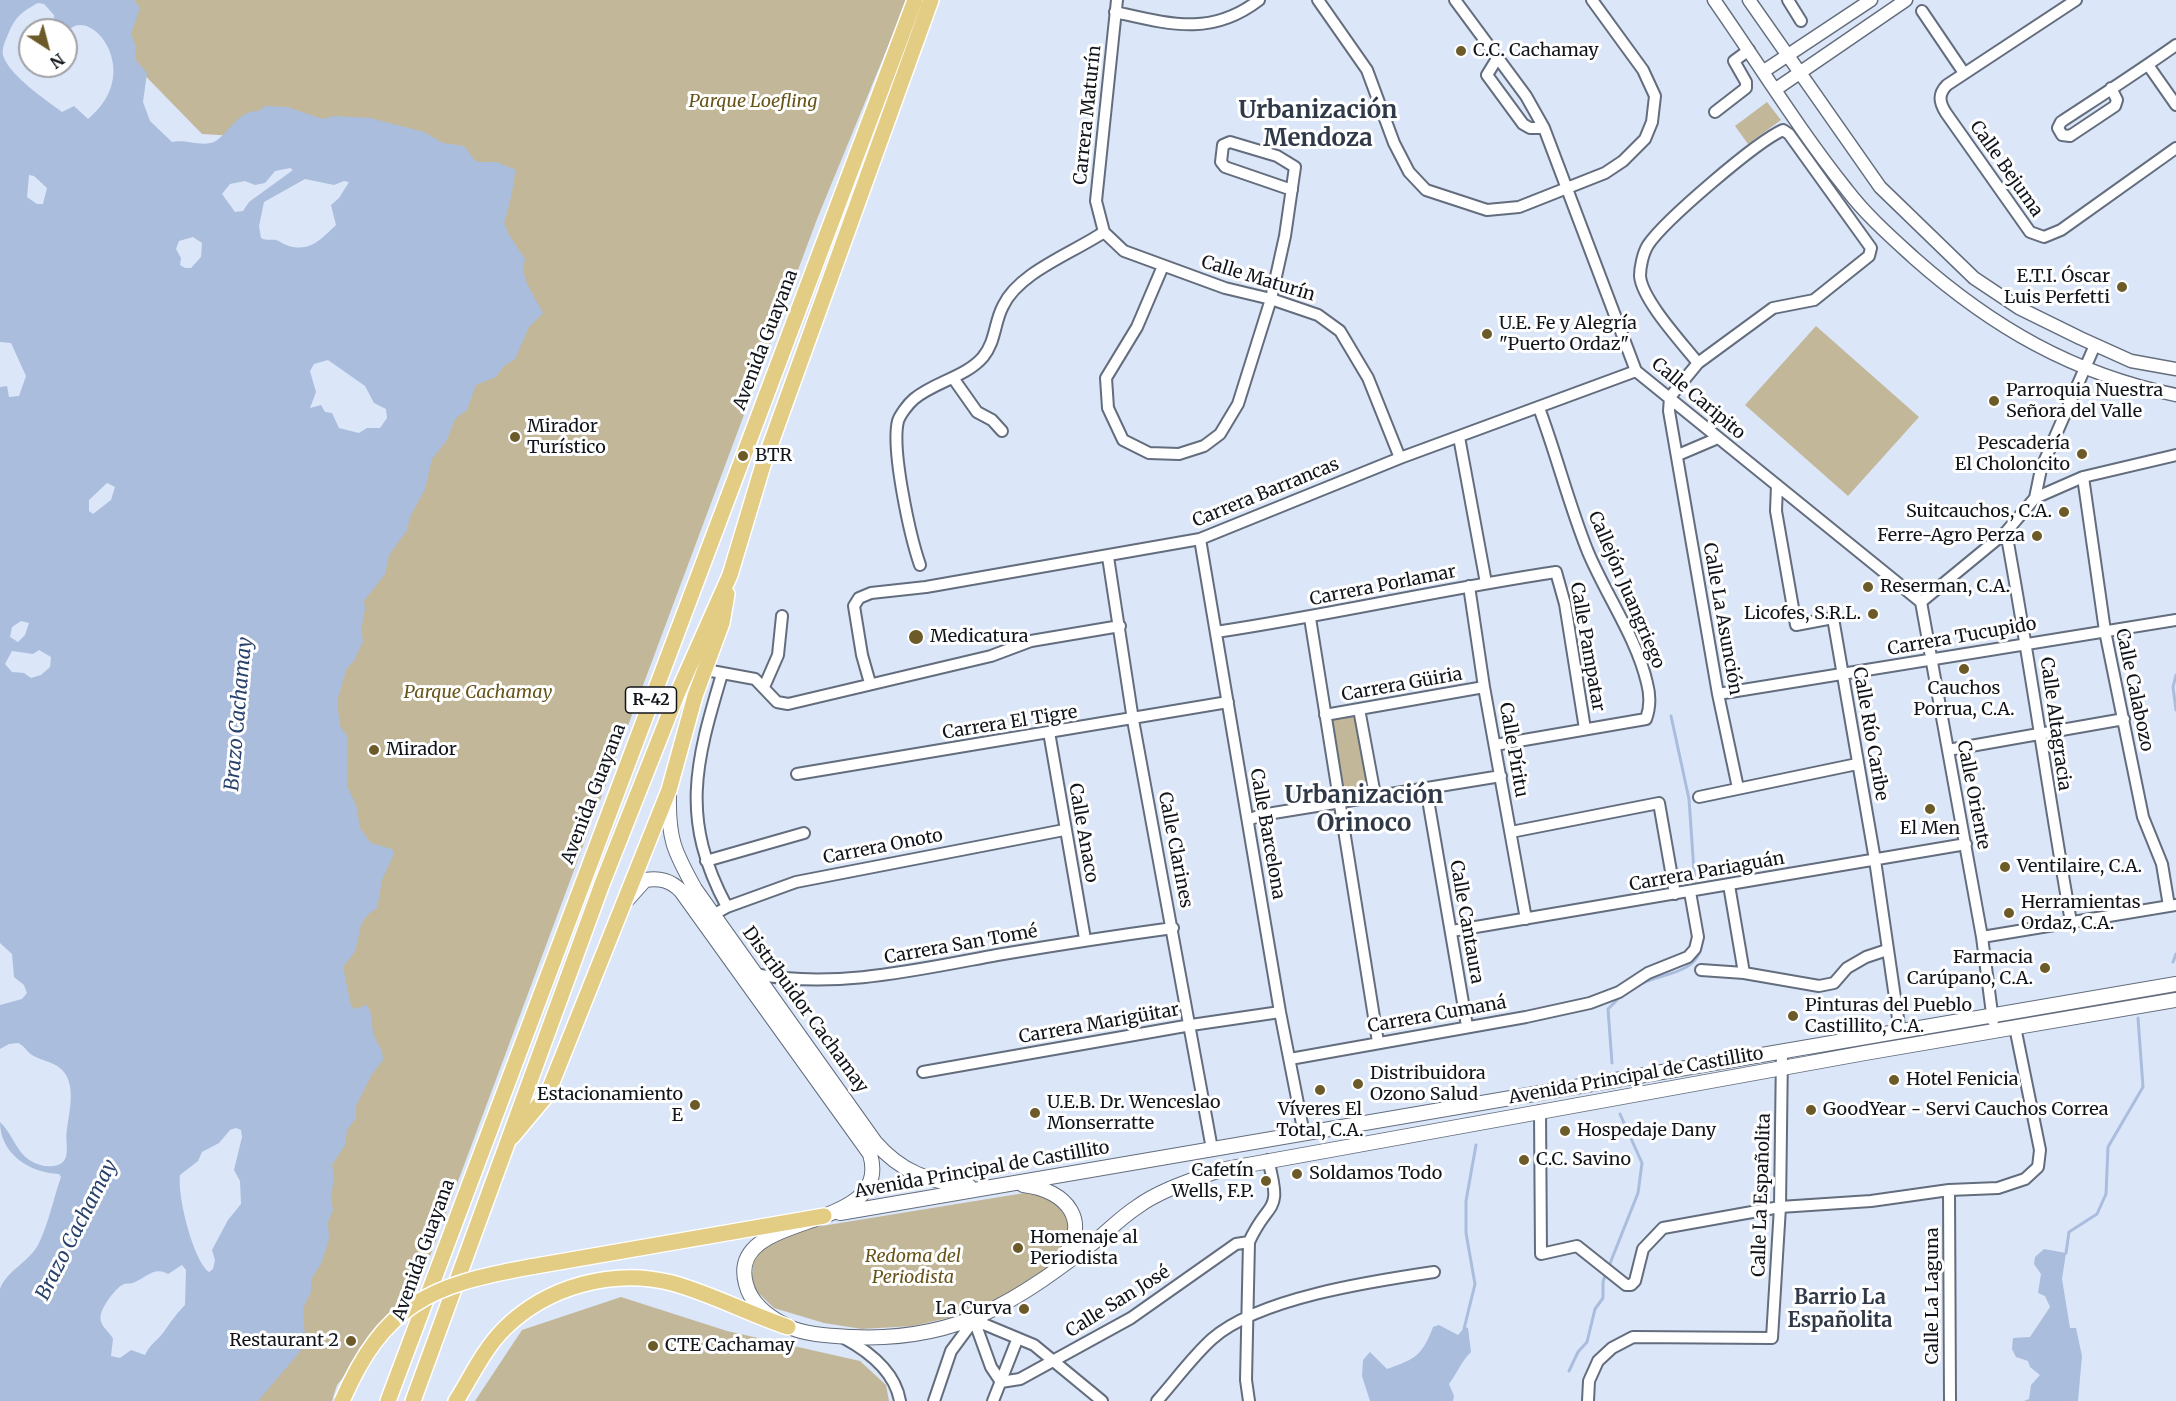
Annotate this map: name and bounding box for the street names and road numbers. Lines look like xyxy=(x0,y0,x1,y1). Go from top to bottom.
street label: Carrera Maturín xyxy=(1070,44,1106,186)
street label: Calle Bejuma xyxy=(1965,117,2047,221)
street label: Calle Maturín xyxy=(1198,251,1318,307)
street label: Avenida Guayana xyxy=(729,267,803,413)
street label: Calle Caripito xyxy=(1647,354,1749,444)
street label: Carrera Barrancas xyxy=(1190,454,1342,532)
street label: Callejón Juangriego xyxy=(1583,508,1669,672)
street label: Calle La Asunción xyxy=(1698,541,1746,697)
street label: Carrera Porlamar xyxy=(1308,561,1458,611)
street label: Calle Pampatar xyxy=(1565,581,1609,713)
street label: Carrera Tucupido xyxy=(1886,613,2038,661)
street label: Calle Calabozo xyxy=(2110,627,2158,753)
street label: Calle Altagracia xyxy=(2035,656,2075,792)
street label: Carrera Güiria xyxy=(1340,664,1464,706)
street label: Calle Río Caribe xyxy=(1848,665,1892,803)
road number: R-42 xyxy=(626,687,676,713)
street label: Calle Píritu xyxy=(1494,701,1532,799)
street label: Carrera El Tigre xyxy=(941,702,1079,744)
street label: Avenida Guayana xyxy=(557,721,631,867)
street label: Calle Oriente xyxy=(1952,739,1994,851)
street label: Calle Barcelona xyxy=(1245,767,1289,901)
street label: Calle Anaco xyxy=(1064,782,1102,884)
street label: Calle Clarines xyxy=(1153,790,1197,910)
street label: Carrera Onoto xyxy=(821,825,945,869)
street label: Carrera Pariaguán xyxy=(1628,848,1786,896)
street label: Calle Cantaura xyxy=(1445,859,1487,985)
street label: Carrera San Tomé xyxy=(883,921,1039,969)
street label: Distribuidor Cachamay xyxy=(737,923,873,1097)
street label: Carrera Cumaná xyxy=(1366,992,1508,1038)
street label: Carrera Marigüitar xyxy=(1017,999,1181,1049)
street label: Avenida Principal de Castillito xyxy=(1507,1043,1765,1109)
street label: Calle La Españolita xyxy=(1748,1113,1776,1277)
street label: Avenida Principal de Castillito xyxy=(853,1137,1111,1203)
street label: Avenida Guayana xyxy=(388,1176,460,1324)
street label: Calle La Laguna xyxy=(1922,1227,1944,1365)
street label: Calle San José xyxy=(1062,1262,1174,1342)

